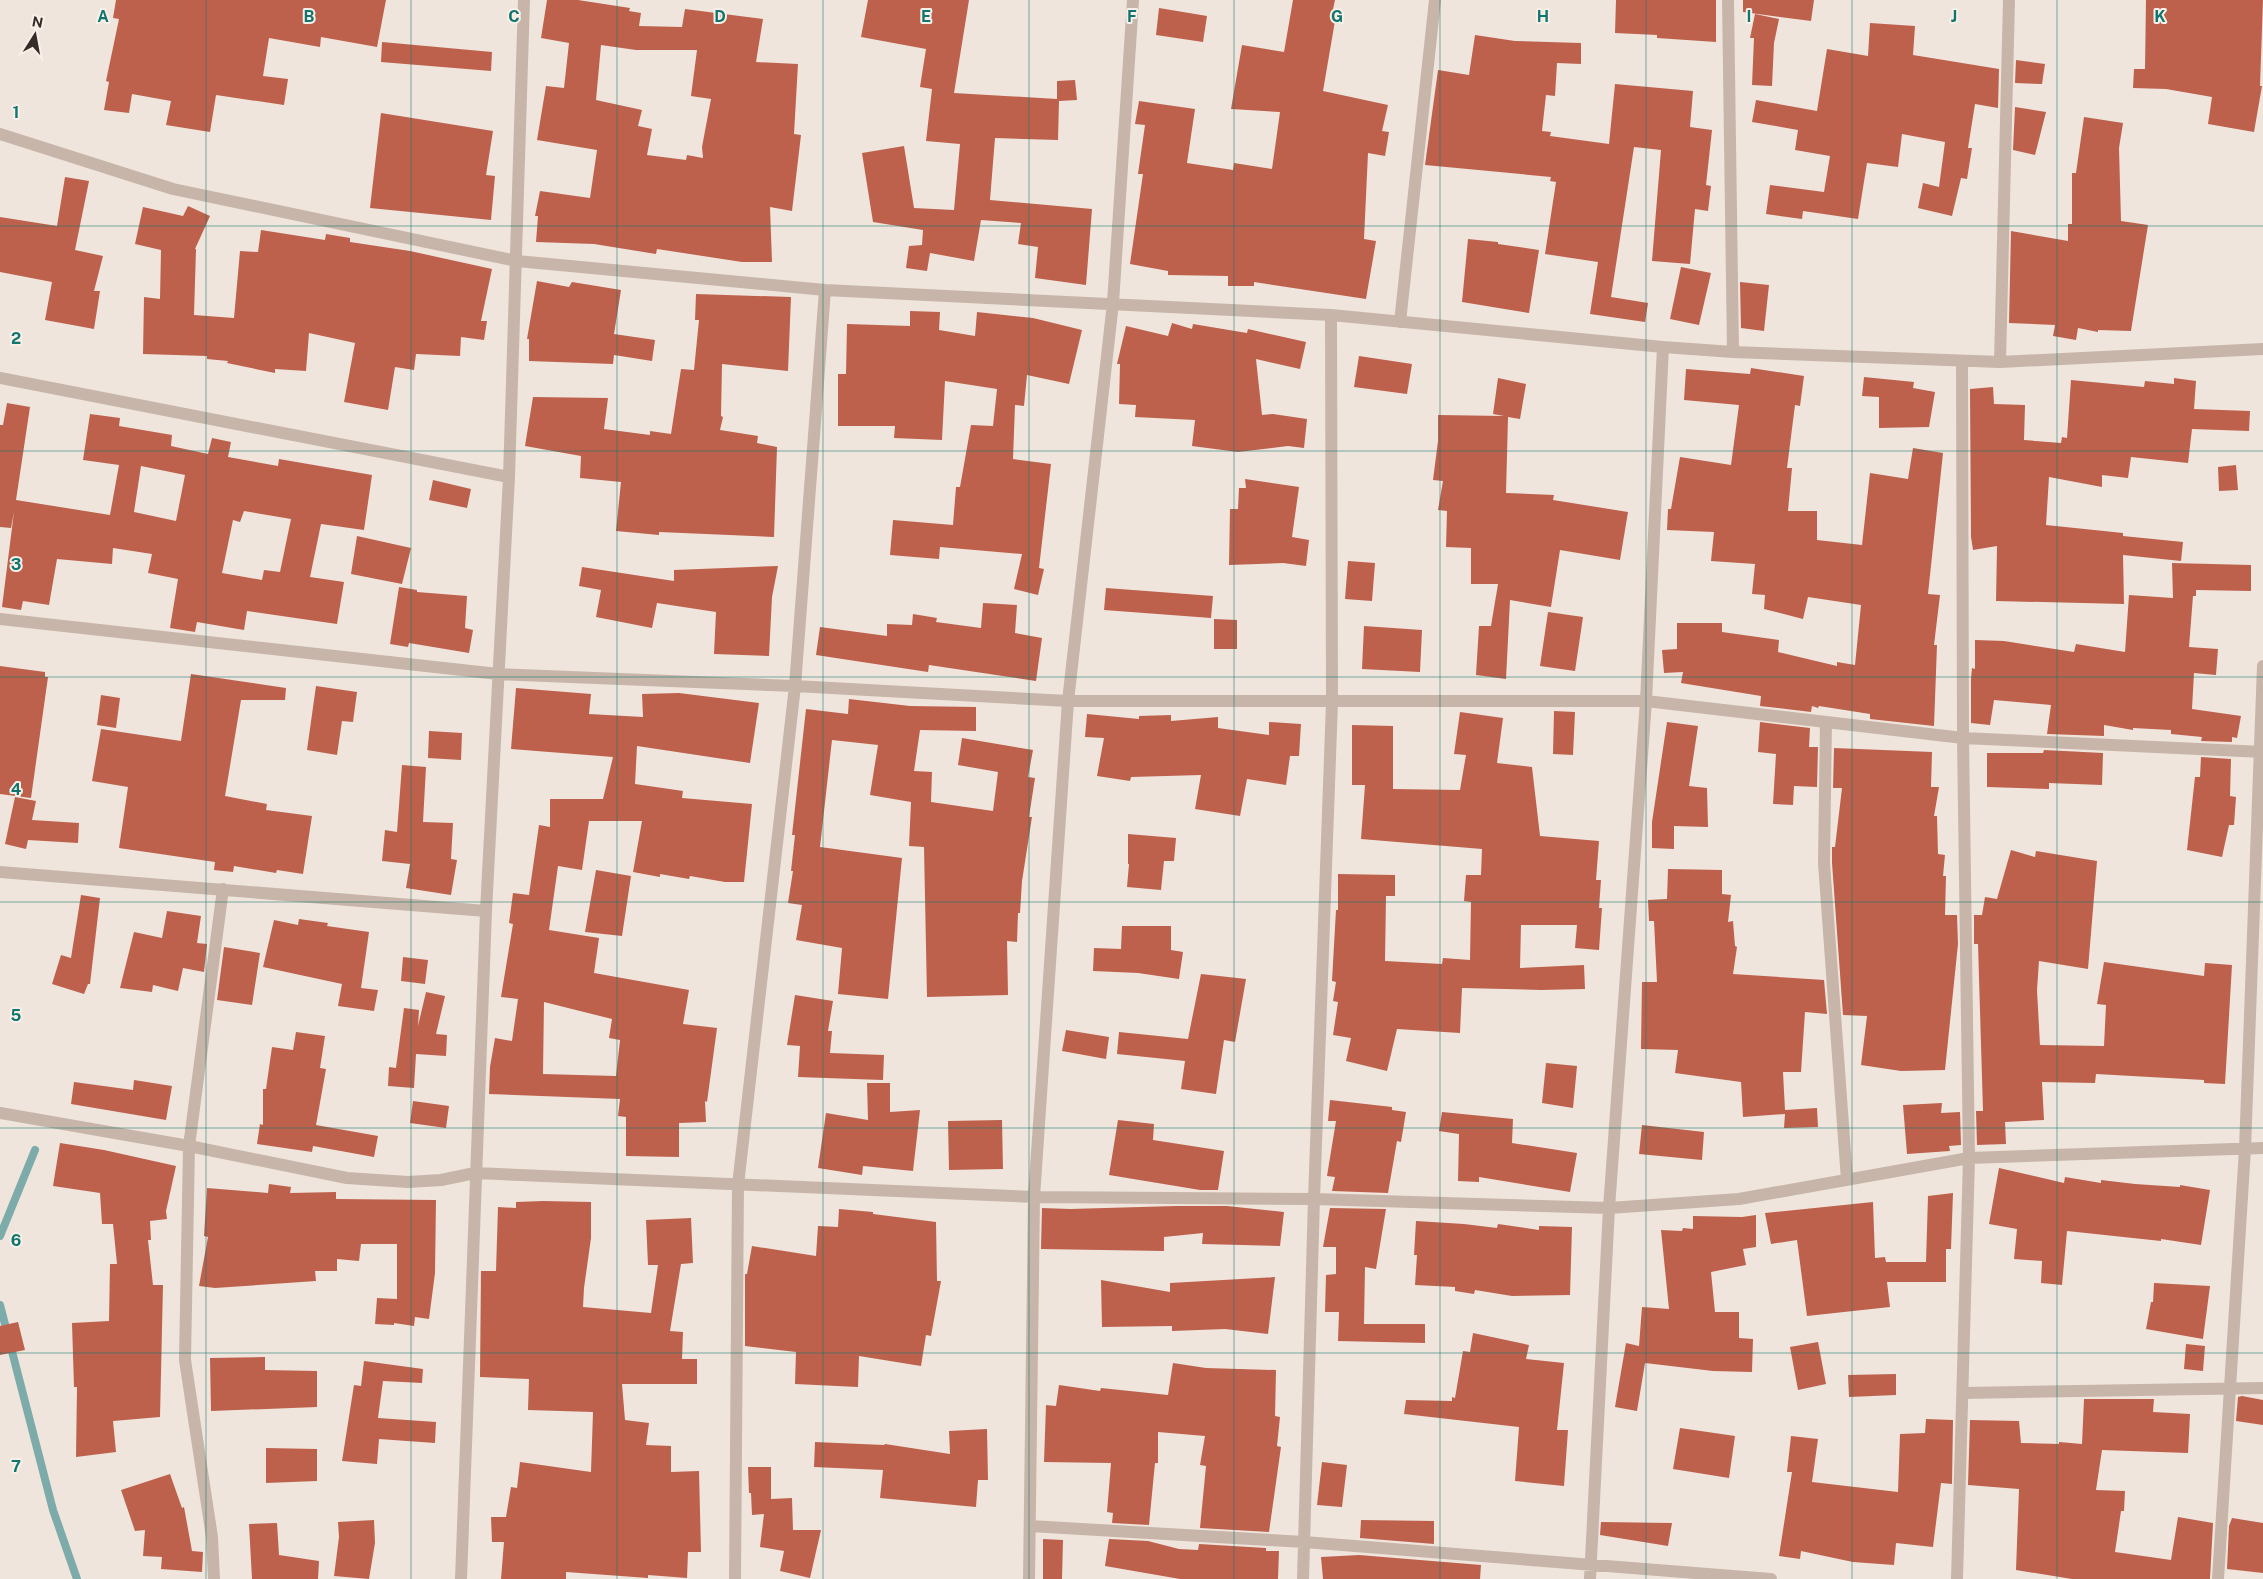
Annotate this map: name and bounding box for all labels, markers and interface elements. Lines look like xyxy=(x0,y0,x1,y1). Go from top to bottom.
text: A xyxy=(97,7,109,26)
text: B xyxy=(304,7,315,26)
text: C xyxy=(508,7,520,26)
text: D xyxy=(714,7,726,26)
text: E xyxy=(921,7,931,26)
text: F xyxy=(1127,7,1137,26)
text: G xyxy=(1331,7,1343,26)
text: H xyxy=(1537,7,1549,26)
text: I xyxy=(1747,7,1751,26)
text: J xyxy=(1951,7,1957,26)
text: K xyxy=(2154,7,2166,26)
north arrow xyxy=(10,10,60,60)
text: N xyxy=(31,13,44,31)
text: 1 xyxy=(13,103,19,122)
text: 2 xyxy=(11,329,21,348)
text: 3 xyxy=(11,555,21,574)
text: 4 xyxy=(11,780,22,799)
text: 5 xyxy=(11,1006,22,1025)
text: 6 xyxy=(11,1231,21,1250)
text: 7 xyxy=(11,1457,21,1476)

